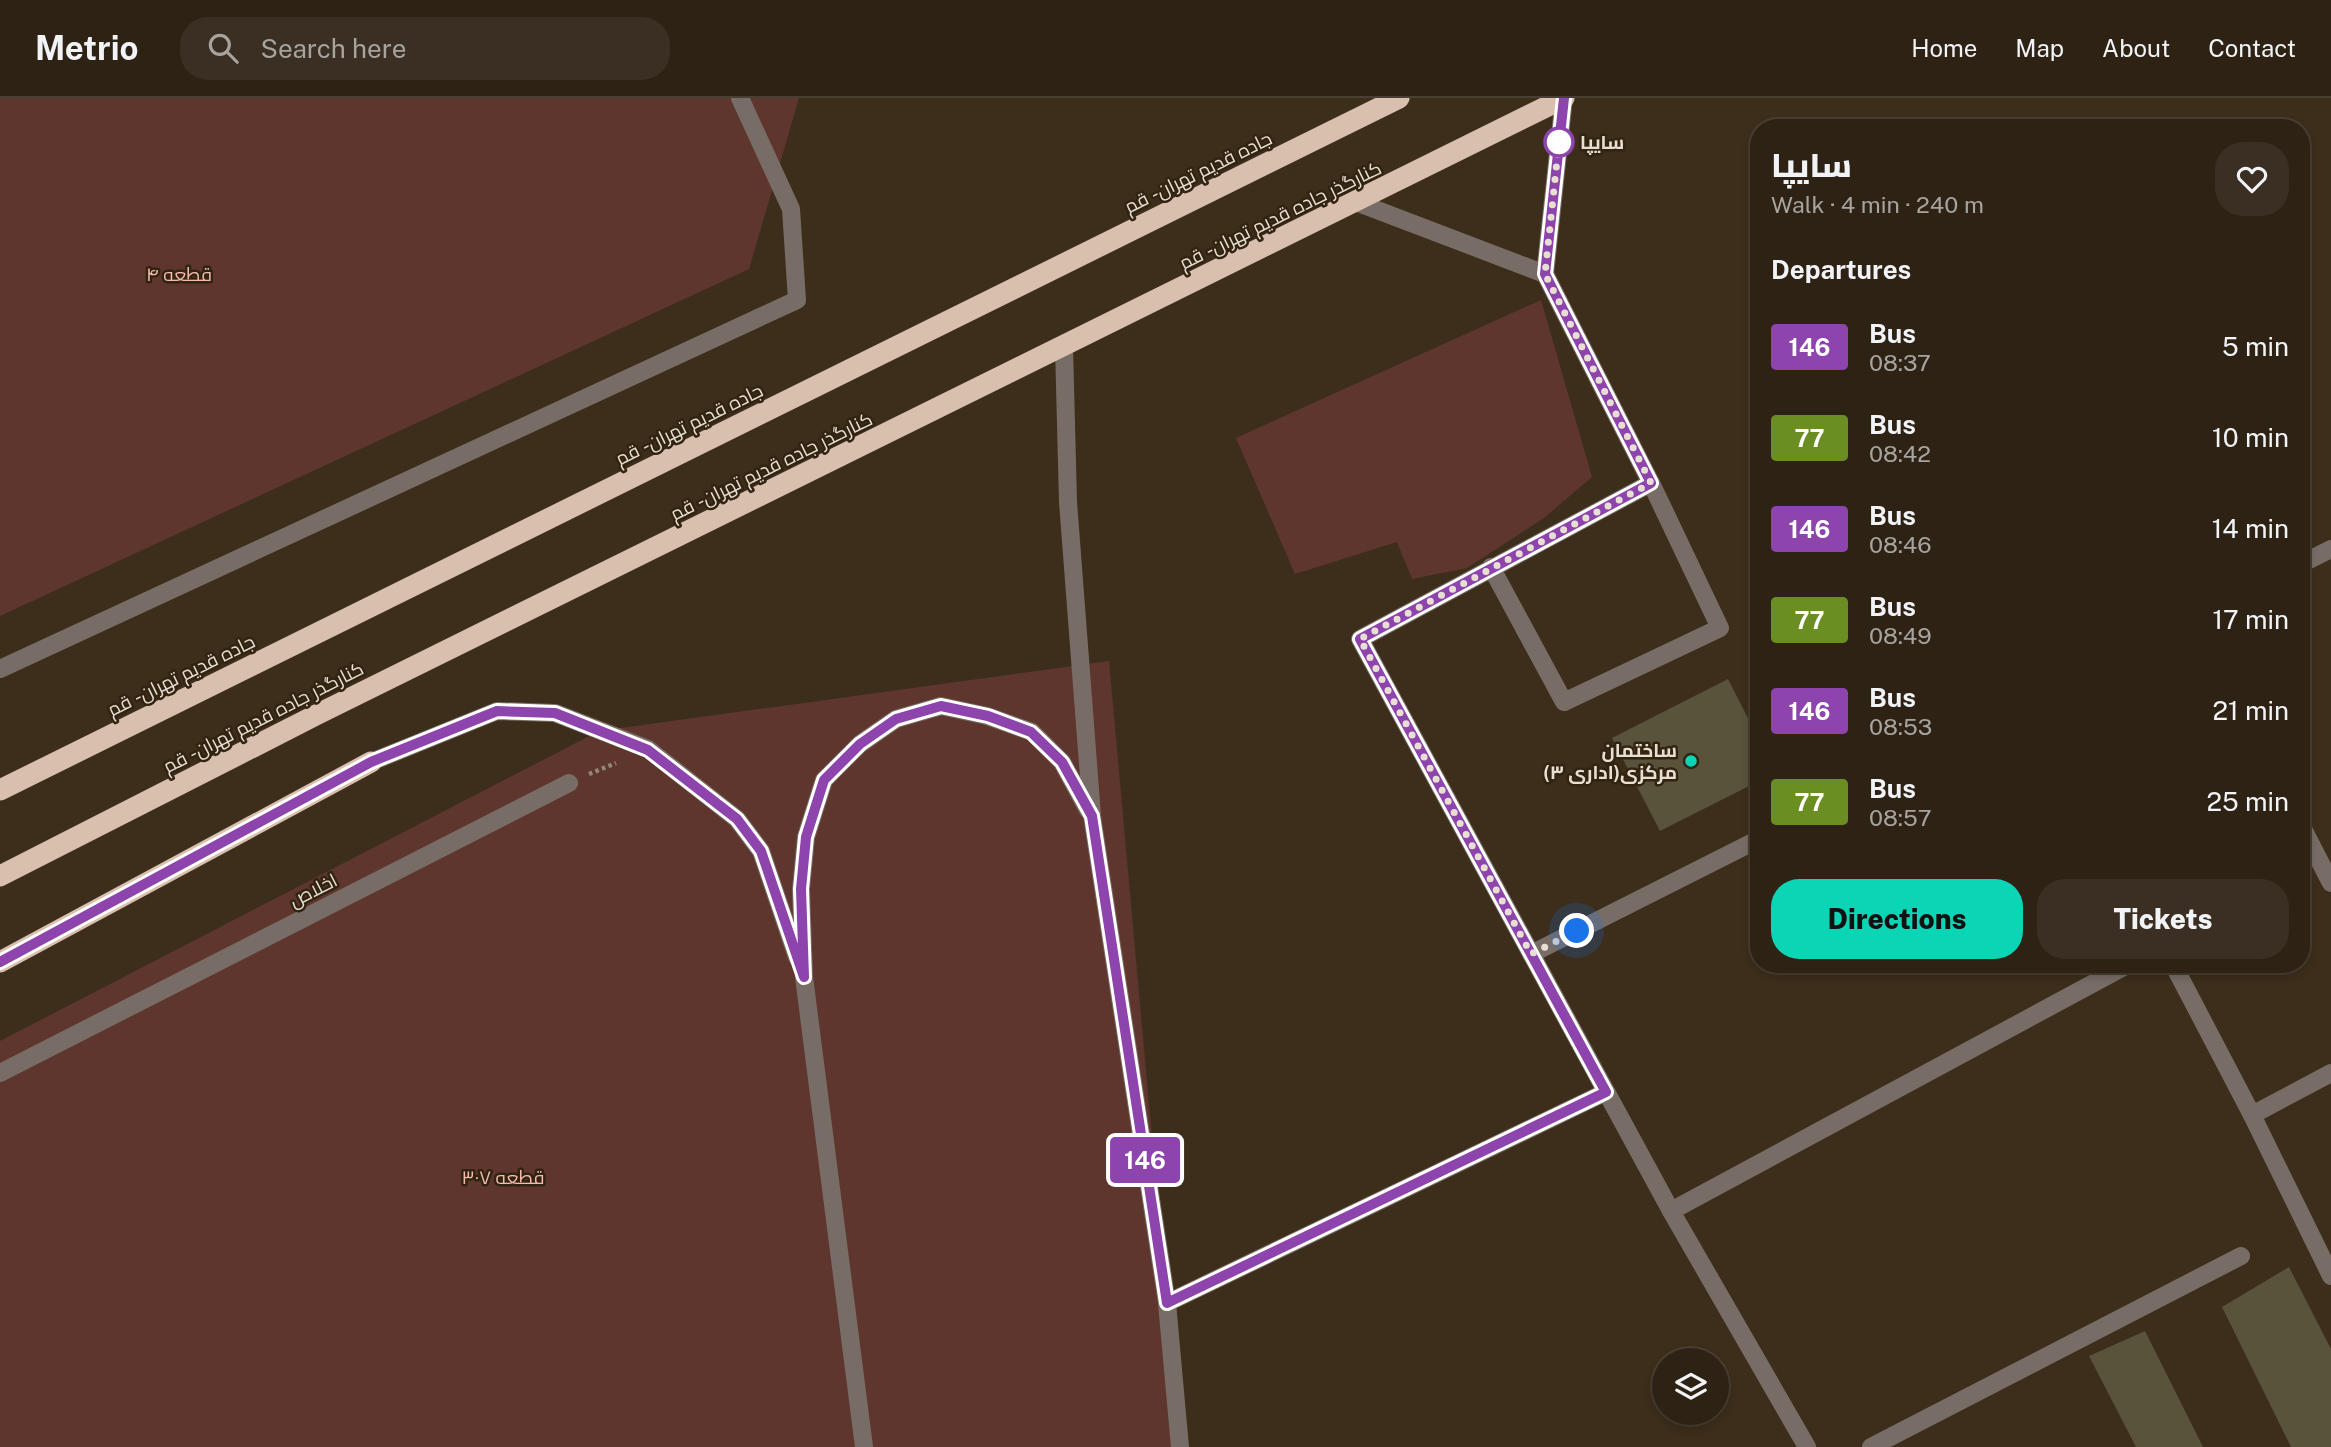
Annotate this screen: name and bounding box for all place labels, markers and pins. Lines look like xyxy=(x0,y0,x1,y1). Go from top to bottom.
marker: سایپا xyxy=(1544,127,1574,157)
place label: سایپا xyxy=(1580,131,1624,155)
place label: ساختمان مرکزی(اداری ۳) xyxy=(1543,739,1677,784)
marker: ساختمان مرکزی(اداری ۳) xyxy=(1683,753,1699,769)

